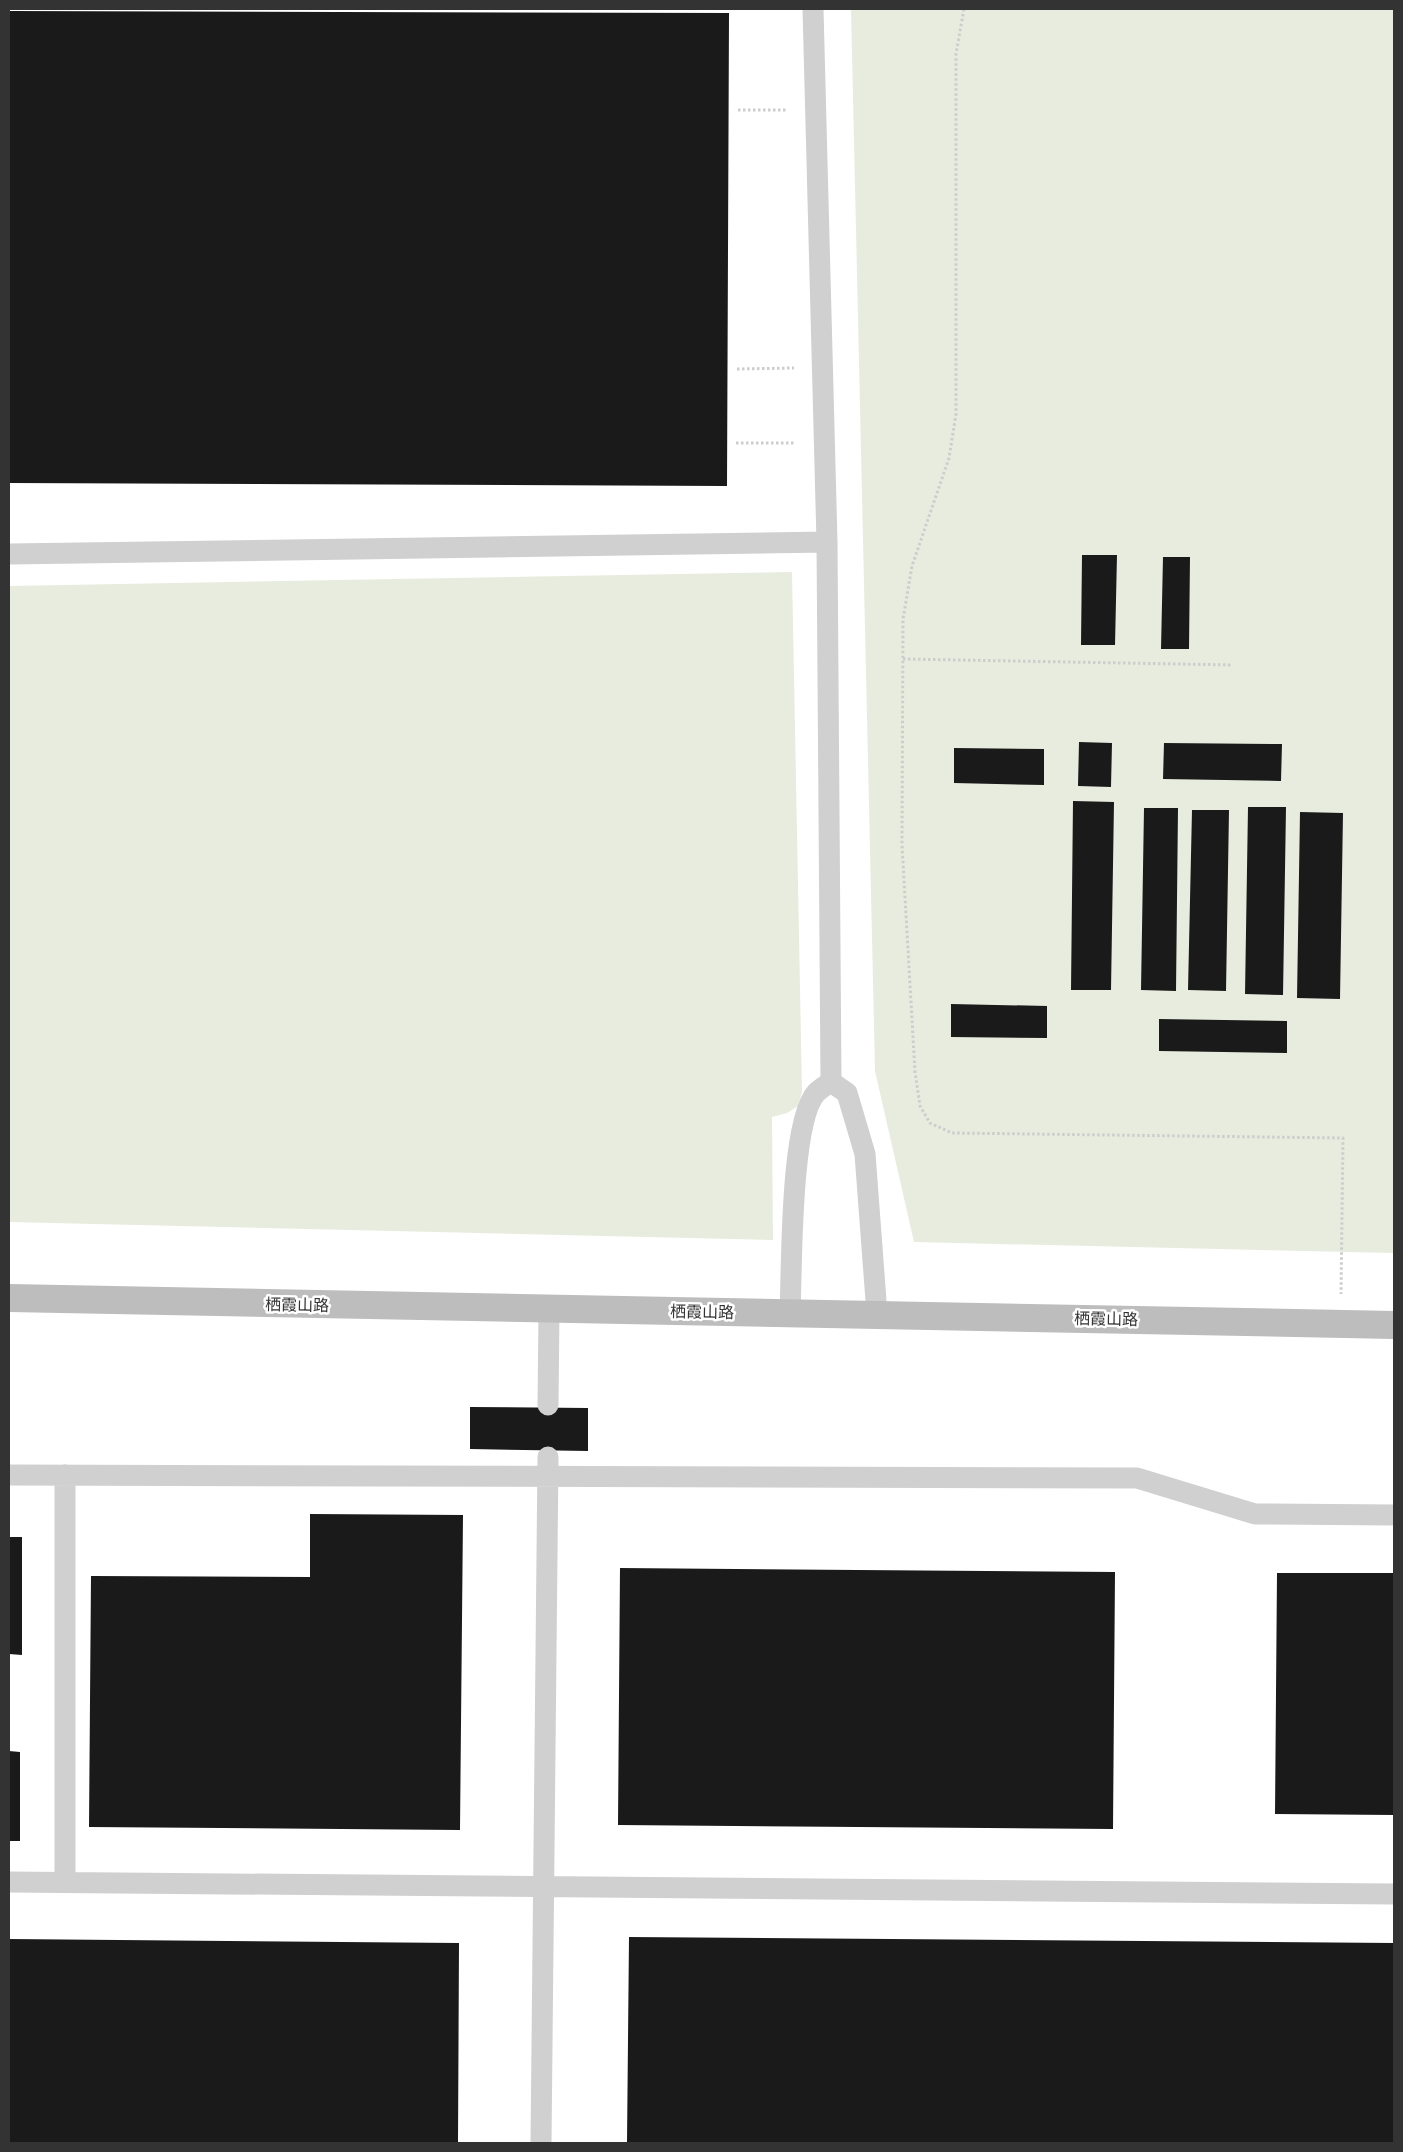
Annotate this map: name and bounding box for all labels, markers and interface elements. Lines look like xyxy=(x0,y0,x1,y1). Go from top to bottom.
street label: 栖霞山路 xyxy=(265,1295,329,1315)
street label: 栖霞山路 xyxy=(670,1302,734,1322)
street label: 栖霞山路 xyxy=(1074,1309,1138,1329)

